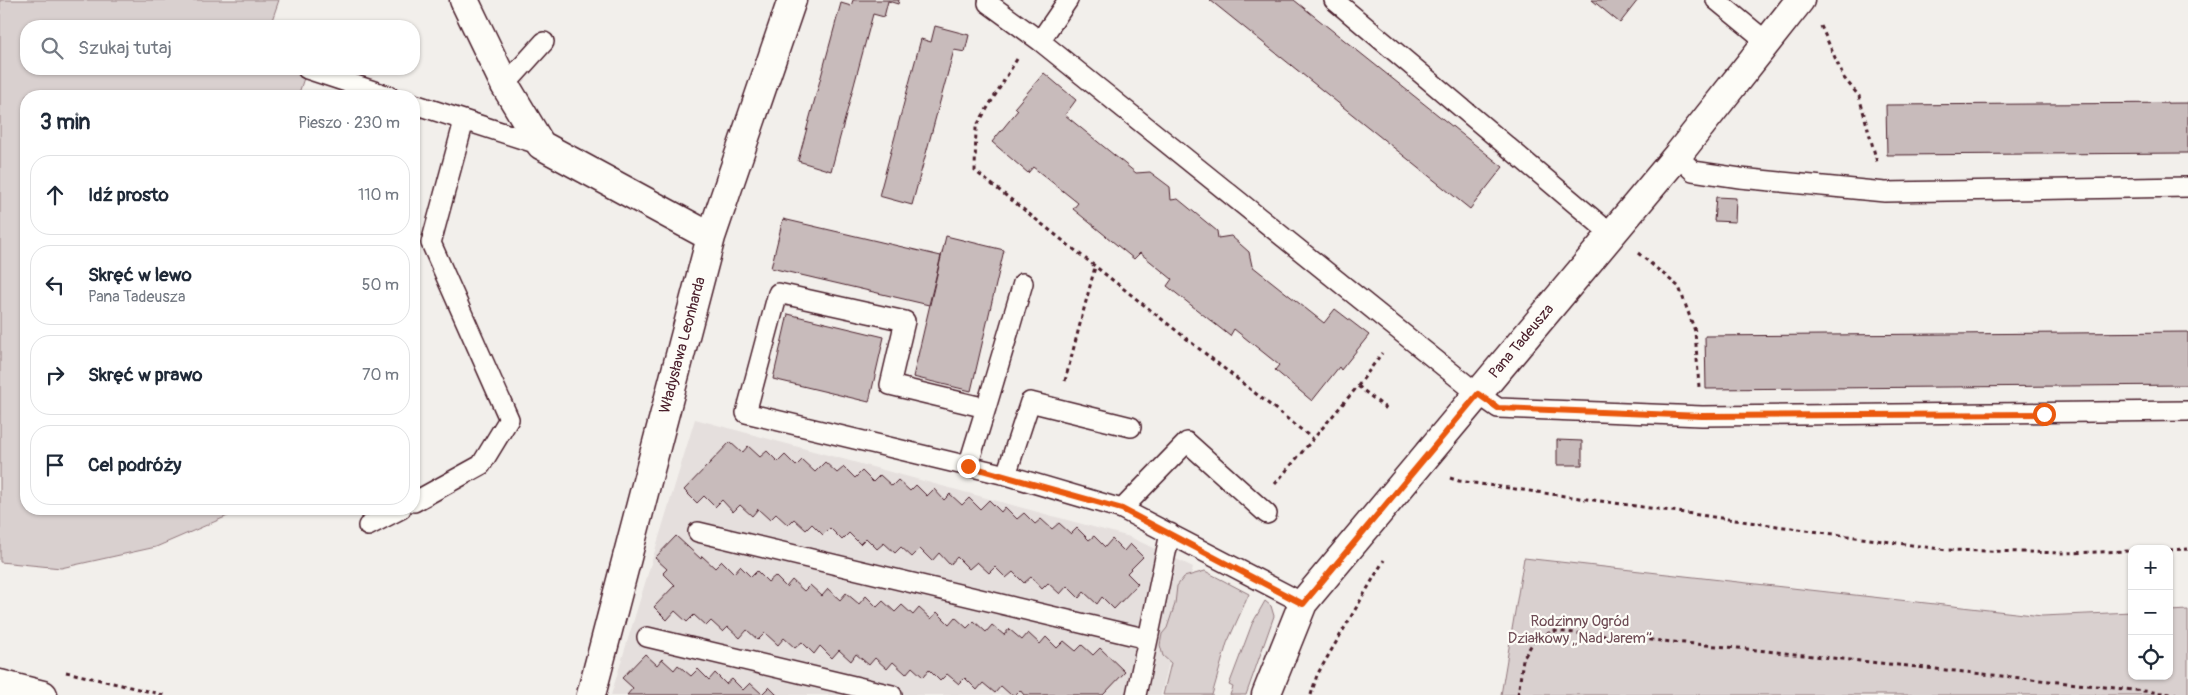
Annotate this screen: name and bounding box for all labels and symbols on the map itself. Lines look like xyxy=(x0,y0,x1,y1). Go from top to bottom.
street label: Władysława Leonharda xyxy=(655,275,710,415)
street label: Pana Tadeusza xyxy=(1485,300,1558,382)
route start xyxy=(2033,403,2056,426)
route end xyxy=(957,455,980,478)
park label: Rodzinny Ogród Działkowy „Nad Jarem” xyxy=(1508,612,1652,648)

